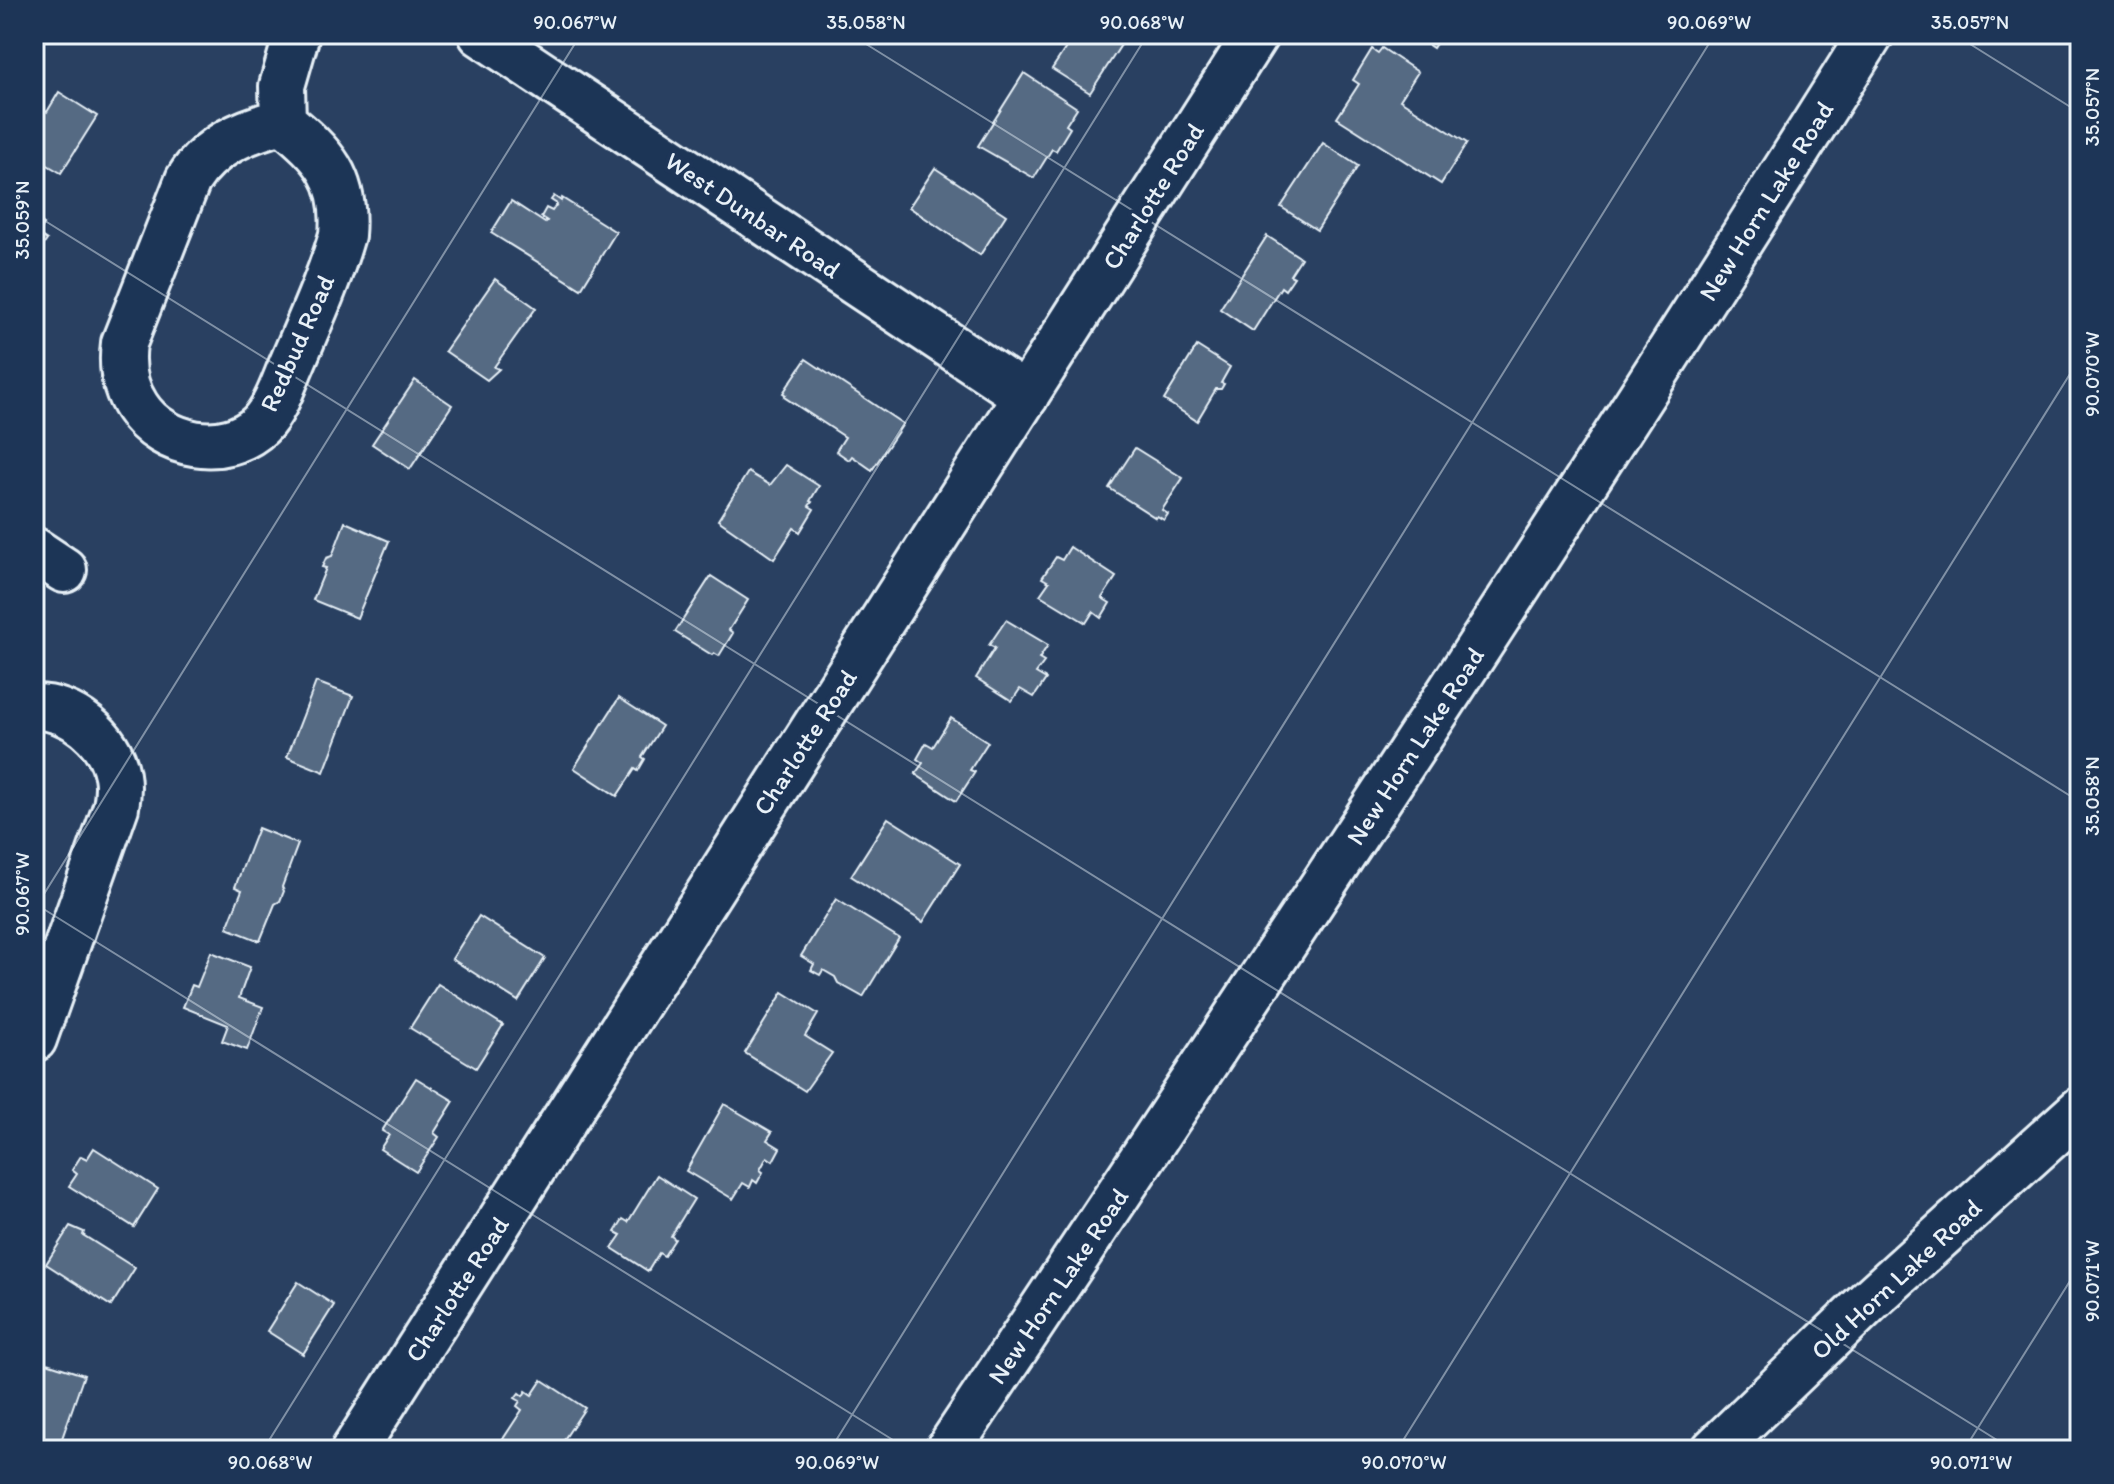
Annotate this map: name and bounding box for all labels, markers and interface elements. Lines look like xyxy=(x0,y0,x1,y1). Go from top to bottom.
text: 90.067°W xyxy=(533,10,617,34)
text: 35.058°N xyxy=(826,10,906,34)
text: 90.068°W xyxy=(1100,10,1184,34)
text: 90.069°W xyxy=(1667,10,1751,34)
text: 35.057°N xyxy=(1931,10,2009,34)
text: 35.057°N xyxy=(2080,68,2104,146)
street label: New Horn Lake Road xyxy=(1692,95,1840,307)
street label: Charlotte Road xyxy=(1095,116,1211,276)
street label: West Dunbar Road xyxy=(659,144,847,286)
text: 35.059°N xyxy=(10,181,34,260)
street label: Redbud Road xyxy=(253,269,342,417)
text: 90.070°W xyxy=(2080,331,2104,417)
street label: New Horn Lake Road xyxy=(1339,641,1491,851)
street label: Charlotte Road xyxy=(746,663,864,821)
text: 35.058°N xyxy=(2080,756,2104,836)
text: 90.067°W xyxy=(10,852,34,936)
street label: New Horn Lake Road xyxy=(981,1182,1135,1390)
street label: Old Horn Lake Road xyxy=(1804,1192,1988,1366)
street label: Charlotte Road xyxy=(398,1210,516,1368)
text: 90.071°W xyxy=(2080,1240,2104,1322)
text: 90.068°W xyxy=(228,1450,312,1474)
text: 90.069°W xyxy=(795,1450,879,1474)
text: 90.070°W xyxy=(1361,1450,1447,1474)
text: 90.071°W xyxy=(1930,1450,2012,1474)

